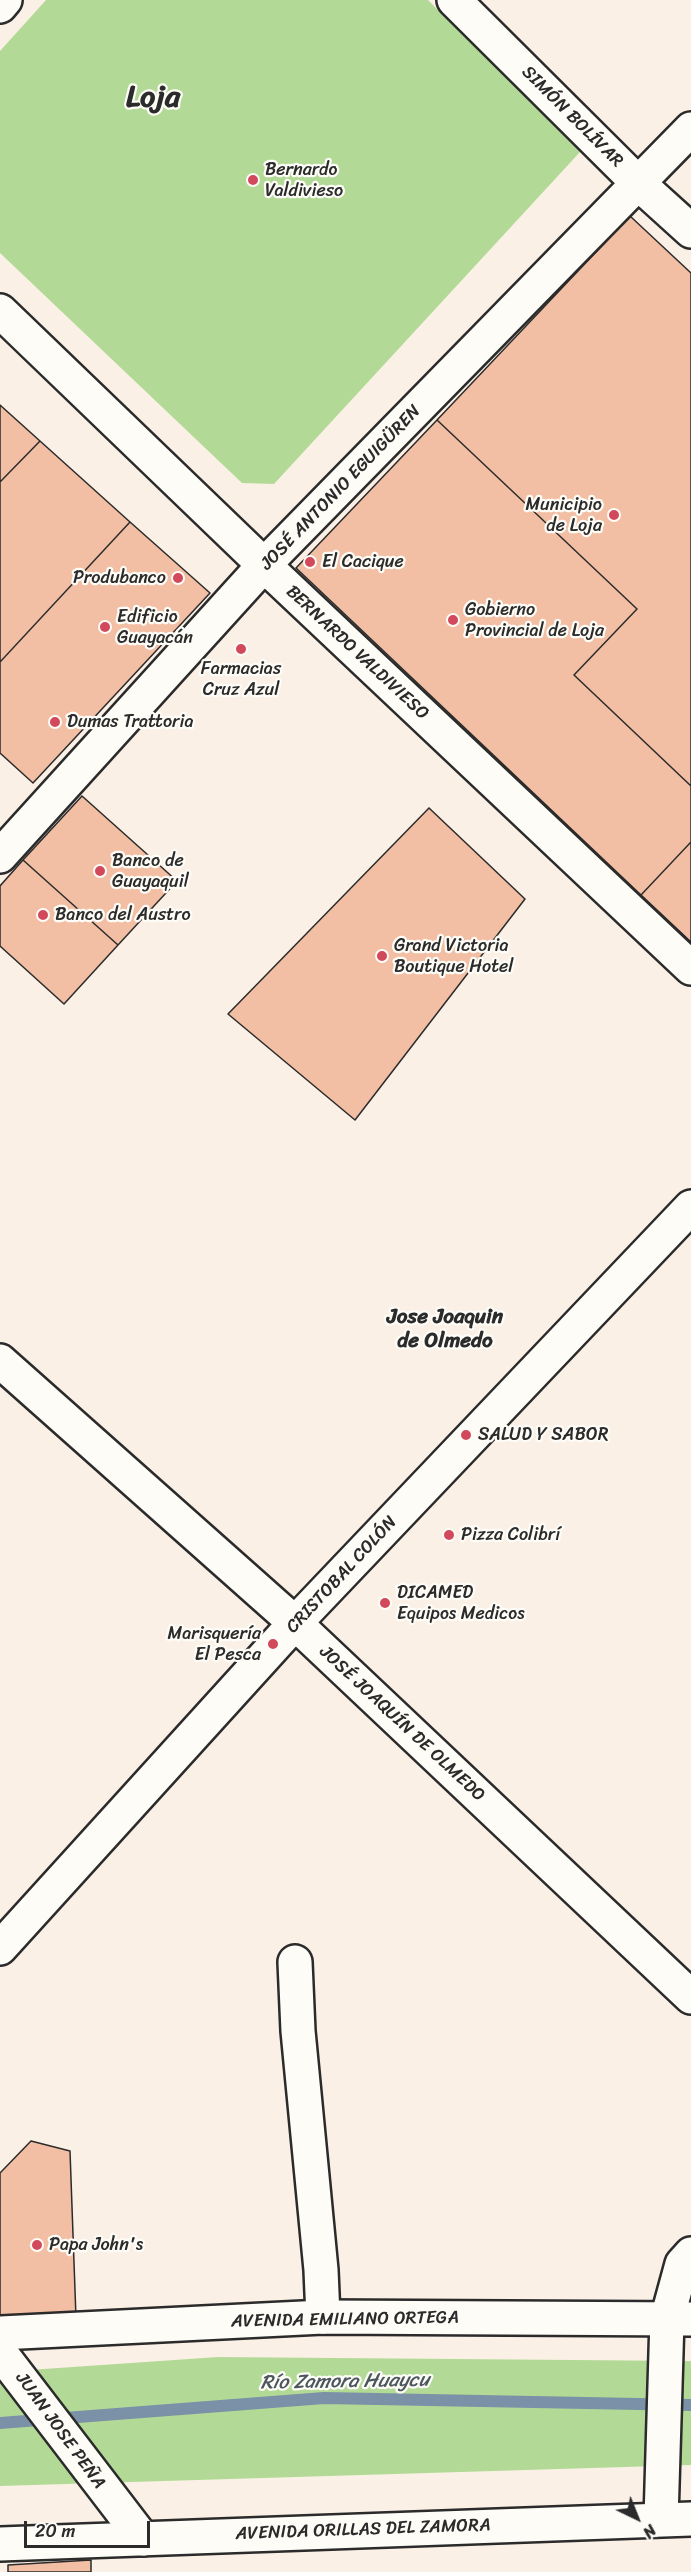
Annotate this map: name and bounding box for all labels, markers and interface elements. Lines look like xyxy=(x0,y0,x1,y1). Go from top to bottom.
street label: SIMÓN BOLÍVAR xyxy=(517,62,627,172)
district label: Loja xyxy=(126,80,180,116)
place label: Bernardo Valdivieso xyxy=(265,159,343,201)
marker: Bernardo Valdivieso xyxy=(246,173,260,187)
street label: JOSÉ ANTONIO EGUIGÜREN xyxy=(256,401,426,575)
place label: Municipio de Loja xyxy=(525,494,602,536)
marker: Municipio de Loja xyxy=(607,508,621,522)
place label: El Cacique xyxy=(322,551,404,573)
marker: El Cacique xyxy=(303,555,317,569)
place label: Produbanco xyxy=(73,567,166,589)
marker: Produbanco xyxy=(171,571,185,585)
street label: BERNARDO VALDIVIESO xyxy=(281,581,433,725)
place label: Gobierno Provincial de Loja xyxy=(465,599,604,642)
place label: Edificio Guayacán xyxy=(117,606,193,648)
marker: Gobierno Provincial de Loja xyxy=(446,613,460,627)
marker: Edificio Guayacán xyxy=(98,620,112,634)
marker: Farmacias Cruz Azul xyxy=(234,642,248,656)
place label: Farmacias Cruz Azul xyxy=(201,658,281,700)
place label: Dumas Trattoria xyxy=(67,711,193,733)
marker: Dumas Trattoria xyxy=(48,715,62,729)
place label: Banco de Guayaquil xyxy=(112,850,189,892)
marker: Banco de Guayaquil xyxy=(93,864,107,878)
place label: Banco del Austro xyxy=(55,904,191,926)
marker: Banco del Austro xyxy=(36,908,50,922)
place label: Grand Victoria Boutique Hotel xyxy=(394,935,513,978)
marker: Grand Victoria Boutique Hotel xyxy=(375,949,389,963)
district label: Jose Joaquin de Olmedo xyxy=(387,1305,503,1355)
place label: SALUD Y SABOR xyxy=(478,1424,608,1446)
marker: SALUD Y SABOR xyxy=(459,1428,473,1442)
street label: CRISTOBAL COLÓN xyxy=(282,1512,402,1638)
place label: Pizza Colibrí xyxy=(461,1524,560,1546)
marker: Pizza Colibrí xyxy=(442,1528,456,1542)
place label: DICAMED Equipos Medicos xyxy=(397,1582,525,1624)
marker: DICAMED Equipos Medicos xyxy=(378,1596,392,1610)
place label: Marisquería El Pesca xyxy=(168,1623,261,1666)
marker: Marisquería El Pesca xyxy=(266,1637,280,1651)
street label: JOSÉ JOAQUÍN DE OLMEDO xyxy=(315,1642,489,1806)
place label: Papa John's xyxy=(49,2234,143,2256)
marker: Papa John's xyxy=(30,2238,44,2252)
street label: AVENIDA EMILIANO ORTEGA xyxy=(231,2307,459,2333)
street label: JUAN JOSE PEÑA xyxy=(10,2369,110,2493)
water label: Río Zamora Huaycu xyxy=(260,2369,430,2395)
north arrow xyxy=(607,2488,667,2548)
scale bar xyxy=(27,2509,153,2547)
text: 20 m xyxy=(35,2515,75,2547)
street label: AVENIDA ORILLAS DEL ZAMORA xyxy=(235,2515,491,2545)
text: N xyxy=(636,2517,664,2546)

